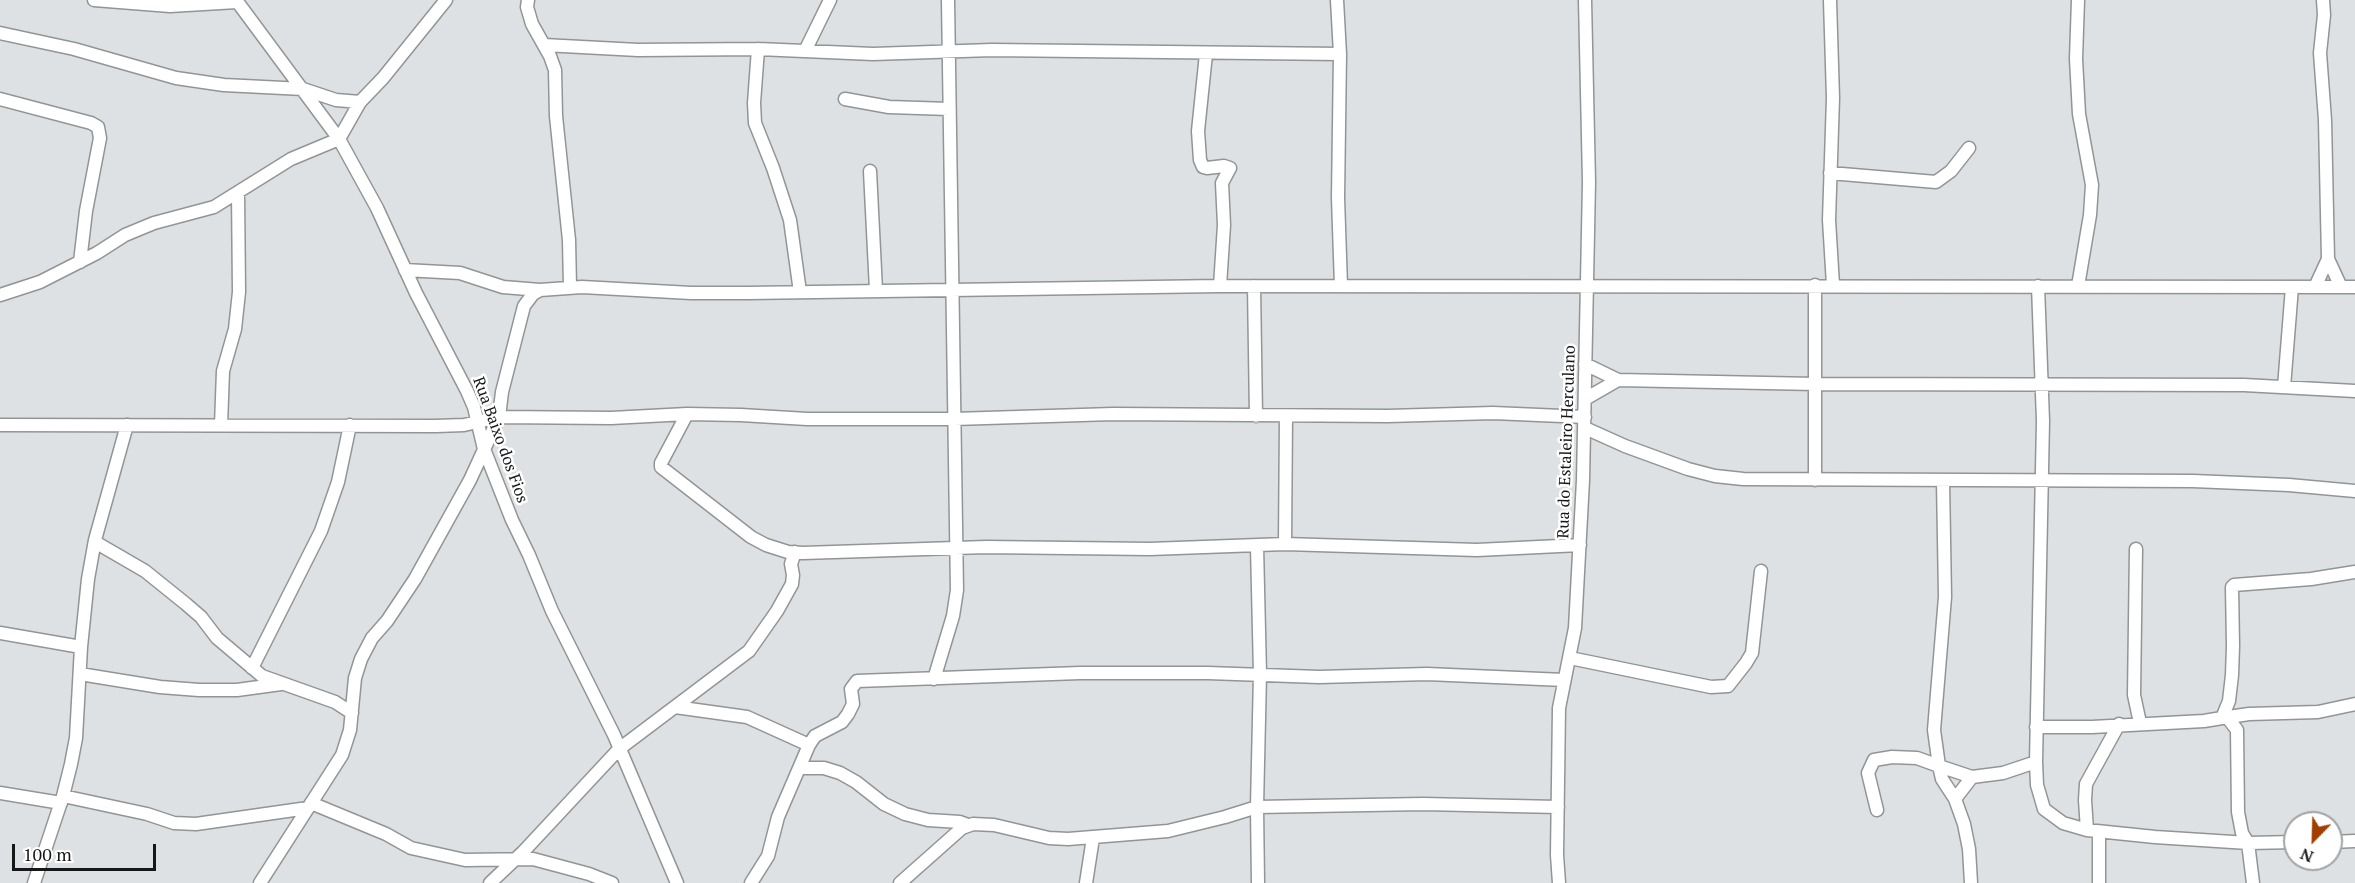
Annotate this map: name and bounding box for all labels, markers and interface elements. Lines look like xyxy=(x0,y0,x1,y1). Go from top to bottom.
street label: Rua do Estaleiro Herculano xyxy=(1554,345,1580,539)
street label: Rua Baixo dos Fios xyxy=(468,374,532,506)
north arrow xyxy=(2283,811,2343,871)
scale bar xyxy=(15,832,159,870)
text: 100 m xyxy=(23,842,72,866)
text: N xyxy=(2297,843,2317,868)

